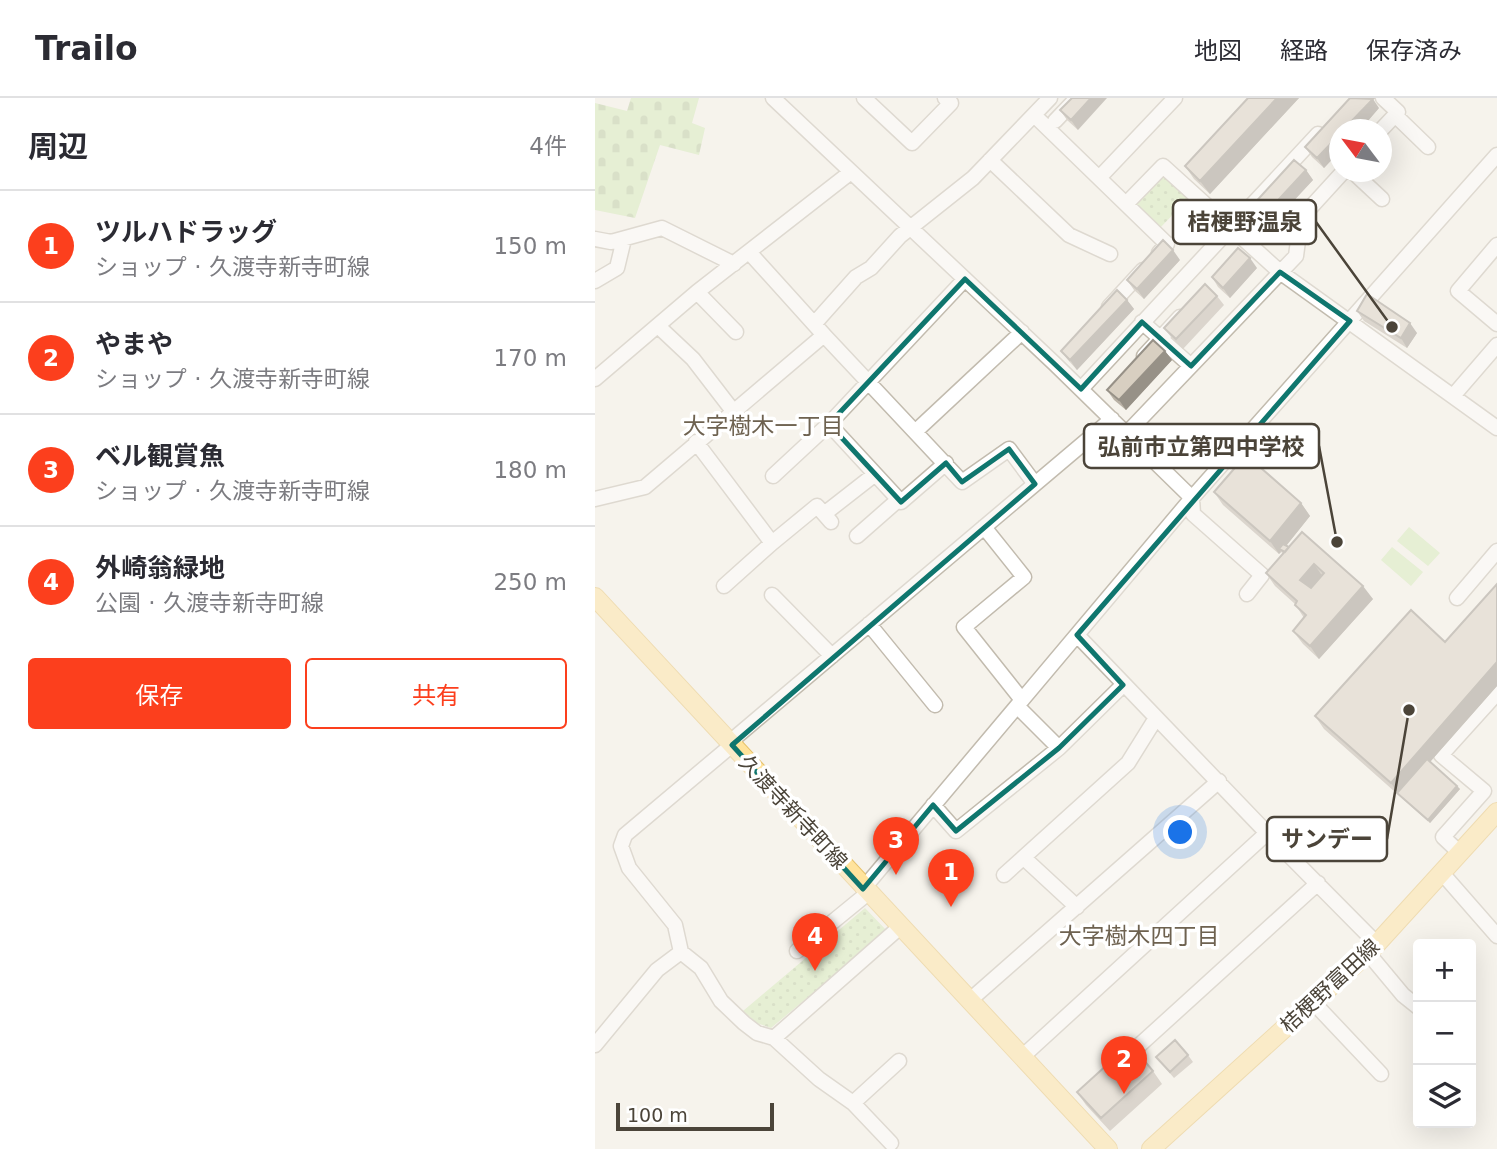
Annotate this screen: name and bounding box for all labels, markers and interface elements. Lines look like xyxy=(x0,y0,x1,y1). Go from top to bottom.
text: Trailo xyxy=(35,29,138,68)
text: 地図 xyxy=(1194,37,1242,65)
text: 経路 xyxy=(1280,37,1328,65)
text: 保存済み xyxy=(1366,37,1462,65)
north arrow xyxy=(1329,119,1392,182)
text: 周辺 xyxy=(28,129,88,164)
text: 4件 xyxy=(529,133,567,159)
callout: 桔梗野温泉 xyxy=(1173,200,1316,244)
text: 桔梗野温泉 xyxy=(1188,209,1303,235)
text: ツルハドラッグ xyxy=(95,217,277,247)
text: 1 xyxy=(43,233,59,259)
text: 150 m xyxy=(493,233,567,259)
text: ショップ · 久渡寺新寺町線 xyxy=(95,254,370,280)
text: やまや xyxy=(95,329,173,359)
text: 2 xyxy=(43,345,59,371)
text: 170 m xyxy=(493,345,567,371)
text: ショップ · 久渡寺新寺町線 xyxy=(95,366,370,392)
district label: 大字樹木一丁目 xyxy=(683,413,844,439)
callout: 弘前市立第四中学校 xyxy=(1084,424,1319,468)
text: 弘前市立第四中学校 xyxy=(1098,434,1305,460)
text: ベル観賞魚 xyxy=(95,441,225,471)
text: 3 xyxy=(43,457,59,483)
text: 180 m xyxy=(493,457,567,483)
text: ショップ · 久渡寺新寺町線 xyxy=(95,478,370,504)
text: 外崎翁緑地 xyxy=(95,553,225,583)
text: 4 xyxy=(43,569,59,595)
text: 250 m xyxy=(493,569,567,595)
text: 公園 · 久渡寺新寺町線 xyxy=(95,590,324,616)
button: 保存 xyxy=(28,658,291,729)
button: 共有 xyxy=(305,658,567,729)
street label: 久渡寺新寺町線 xyxy=(734,750,852,874)
your location xyxy=(1163,815,1197,849)
pin: 3 xyxy=(873,817,919,875)
callout: サンデー xyxy=(1267,817,1387,861)
text: サンデー xyxy=(1281,826,1373,852)
pin: 1 xyxy=(928,849,974,907)
pin: 4 xyxy=(792,913,838,971)
district label: 大字樹木四丁目 xyxy=(1059,923,1220,949)
street label: 桔梗野富田線 xyxy=(1276,934,1384,1038)
map controls xyxy=(1413,939,1476,1128)
button: + xyxy=(1413,939,1476,1002)
button: − xyxy=(1413,1002,1476,1065)
pin: 2 xyxy=(1101,1036,1147,1094)
button: layers xyxy=(1413,1065,1476,1128)
scale bar xyxy=(616,1100,773,1132)
text: 100 m xyxy=(627,1104,688,1126)

